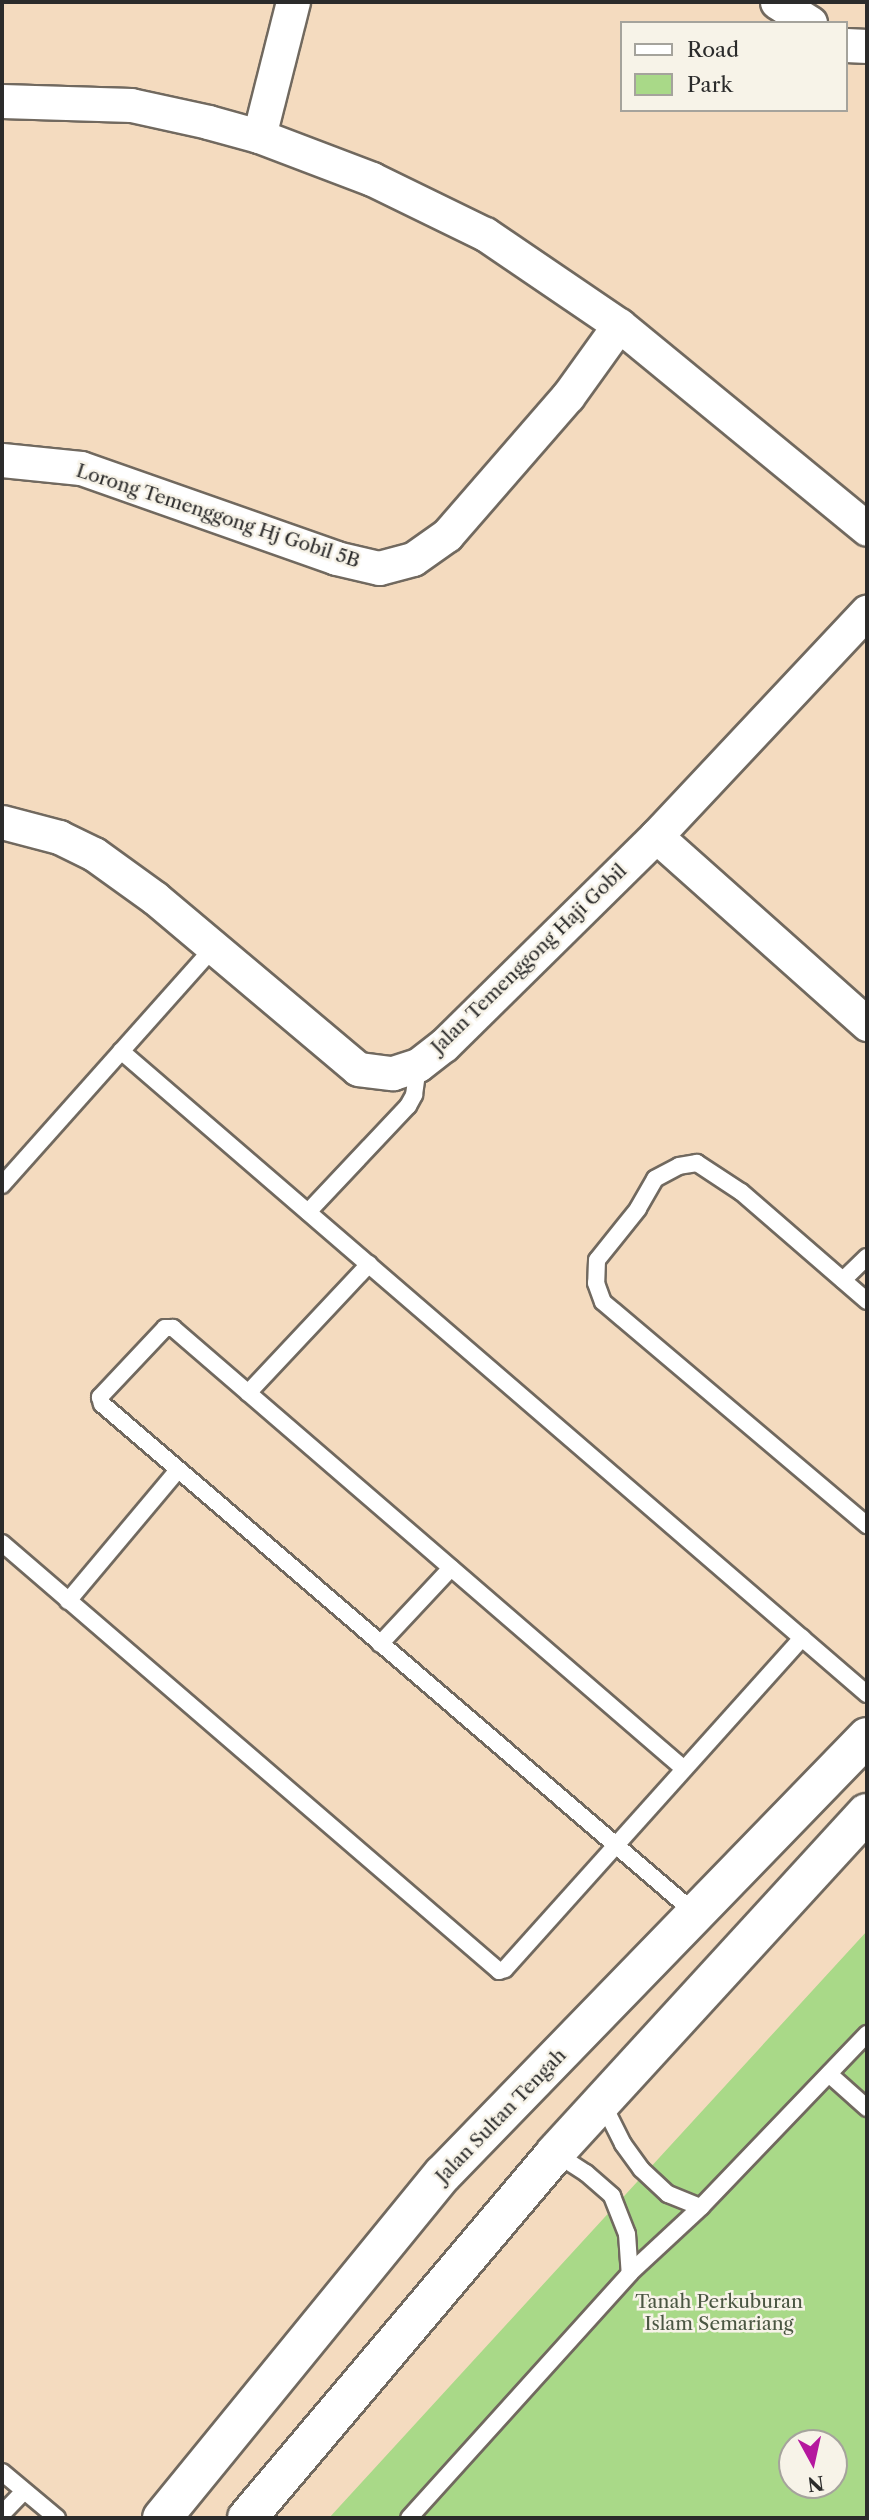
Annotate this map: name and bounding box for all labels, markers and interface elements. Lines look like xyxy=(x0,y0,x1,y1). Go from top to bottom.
legend xyxy=(620,21,848,112)
text: Road xyxy=(687,37,739,62)
text: Park xyxy=(687,72,733,97)
street label: Lorong Temenggong Hj Gobil 5B xyxy=(73,459,363,573)
street label: Jalan Temenggong Haji Gobil xyxy=(426,859,632,1059)
street label: Jalan Sultan Tengah xyxy=(431,2044,571,2188)
park label: Tanah Perkuburan Islam Semariang xyxy=(635,2291,803,2335)
north arrow xyxy=(778,2429,848,2499)
text: N xyxy=(806,2471,825,2496)

